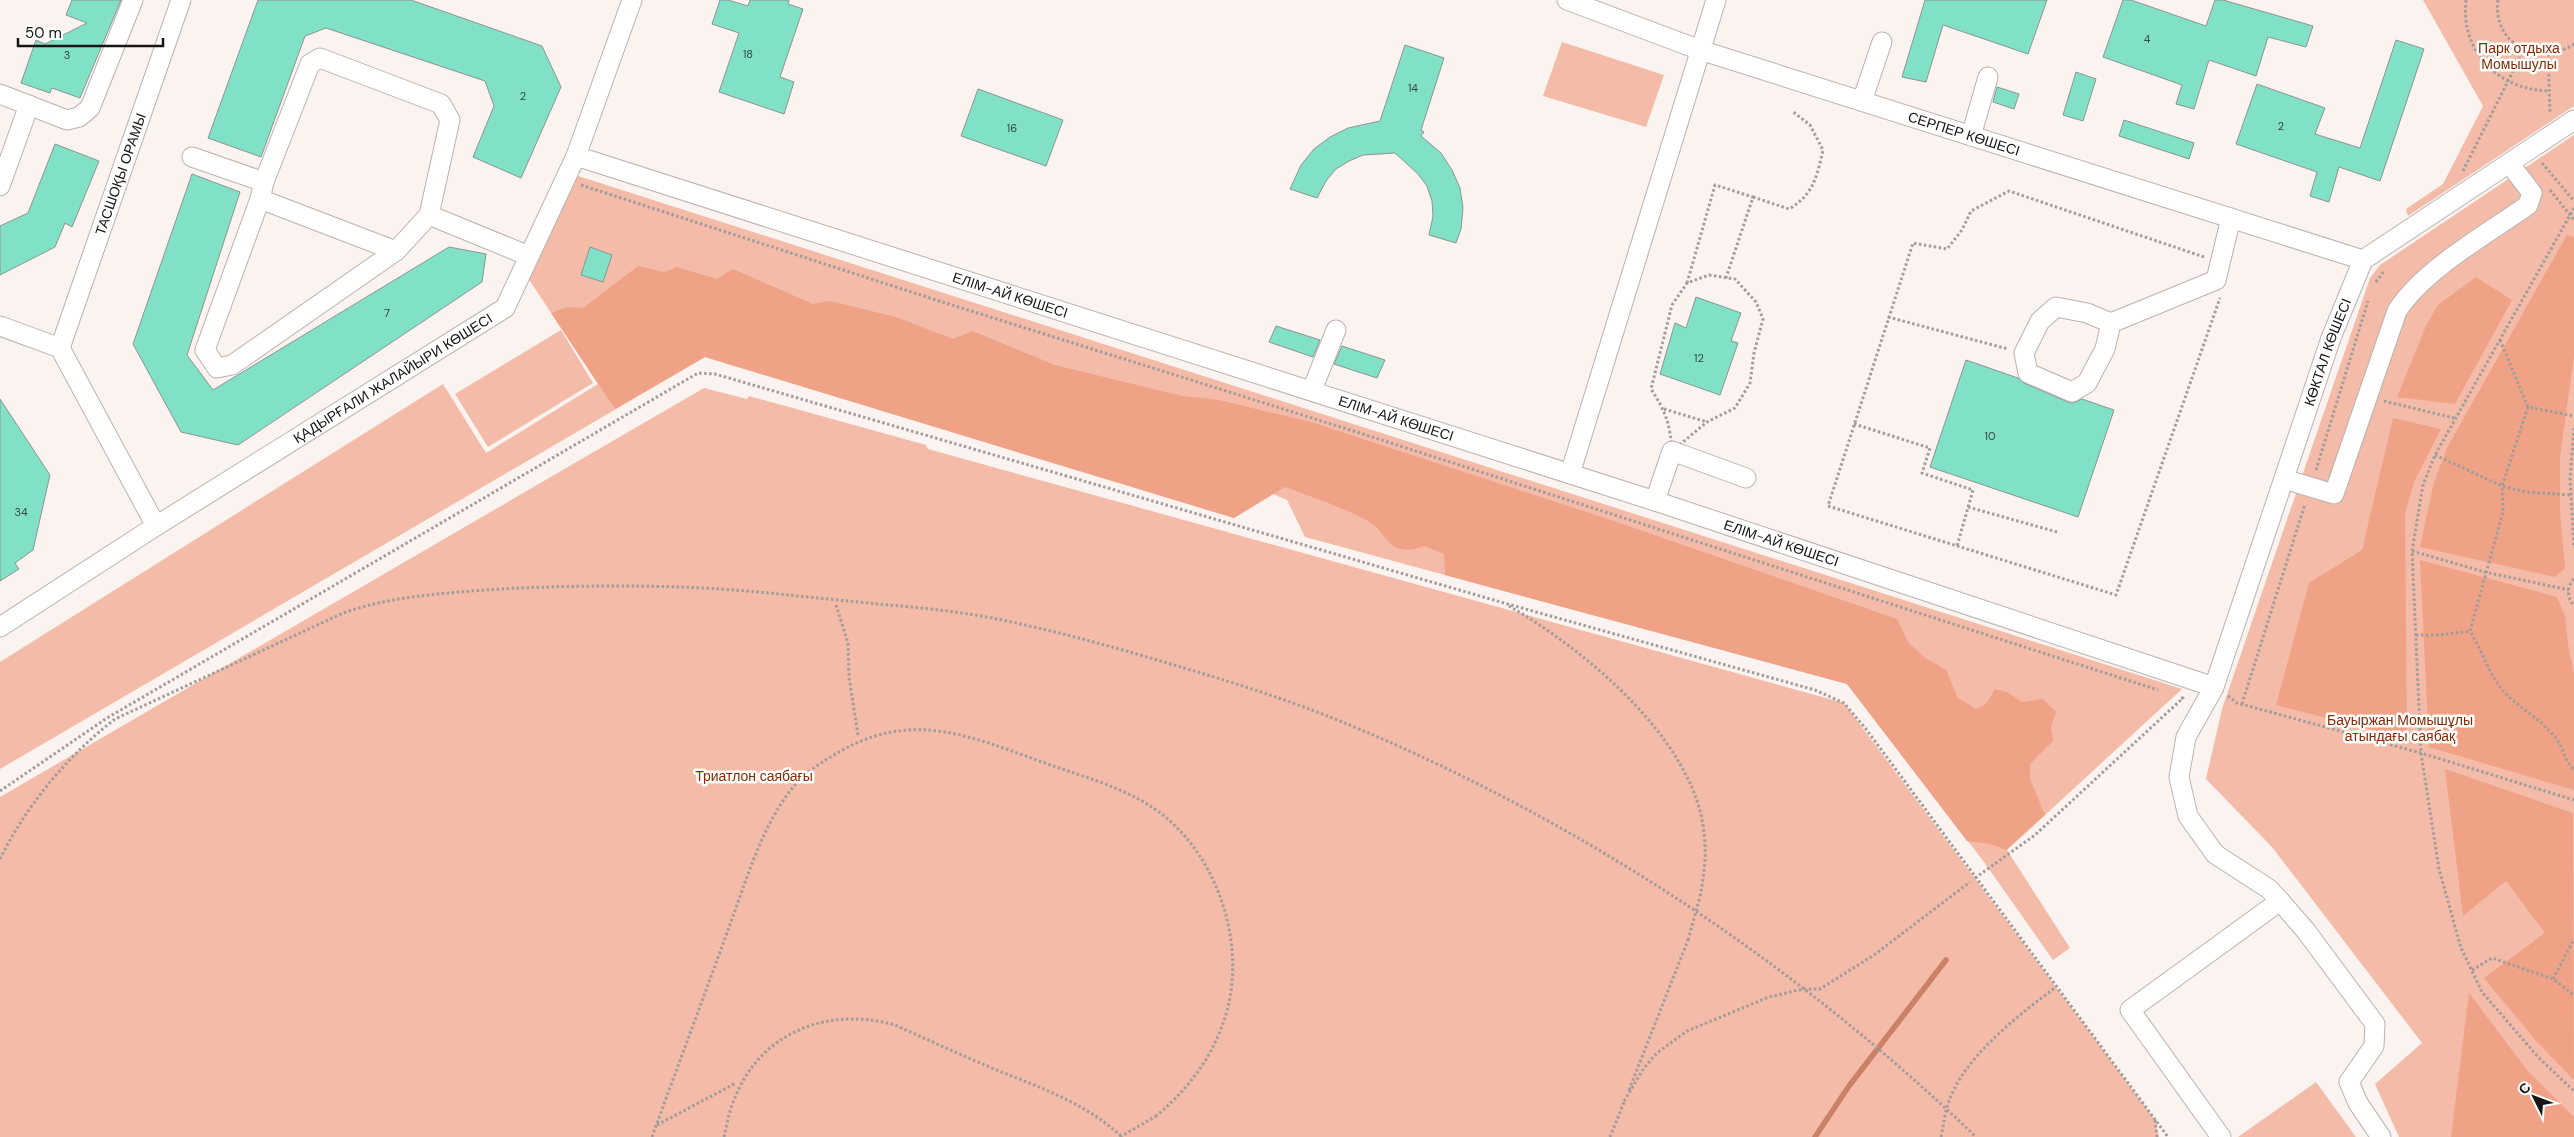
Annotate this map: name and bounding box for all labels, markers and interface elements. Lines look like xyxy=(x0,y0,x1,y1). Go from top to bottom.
scale bar xyxy=(18,15,162,47)
text: 50 m xyxy=(25,23,62,43)
house number: 4 xyxy=(2144,32,2151,46)
park label: Парк отдыха Момышулы xyxy=(2478,39,2560,73)
house number: 18 xyxy=(743,47,753,61)
house number: 3 xyxy=(64,48,70,62)
house number: 14 xyxy=(1408,81,1418,95)
house number: 2 xyxy=(520,89,526,103)
street label: СЕРПЕР КӨШЕСІ xyxy=(1906,107,2022,160)
street label: ТАСШОҚЫ ОРАМЫ xyxy=(91,111,150,238)
house number: 2 xyxy=(2278,119,2284,133)
house number: 16 xyxy=(1007,121,1017,135)
street label: ЕЛІМ-АЙ КӨШЕСІ xyxy=(950,268,1070,322)
street label: КӨКТАЛ КӨШЕСІ xyxy=(2300,296,2355,408)
house number: 7 xyxy=(384,306,390,320)
street label: ҚАДЫРҒАЛИ ЖАЛАЙЫРИ КӨШЕСІ xyxy=(290,309,496,447)
house number: 12 xyxy=(1694,351,1704,365)
street label: ЕЛІМ-АЙ КӨШЕСІ xyxy=(1336,391,1456,445)
house number: 10 xyxy=(1985,429,1995,443)
house number: 34 xyxy=(14,505,28,519)
street label: ЕЛІМ-АЙ КӨШЕСІ xyxy=(1722,516,1841,571)
park label: Бауыржан Момышұлы атындағы саябақ xyxy=(2327,711,2473,745)
park label: Триатлон саябағы xyxy=(695,767,813,785)
north arrow xyxy=(2509,1072,2559,1122)
text: С xyxy=(2514,1079,2534,1098)

